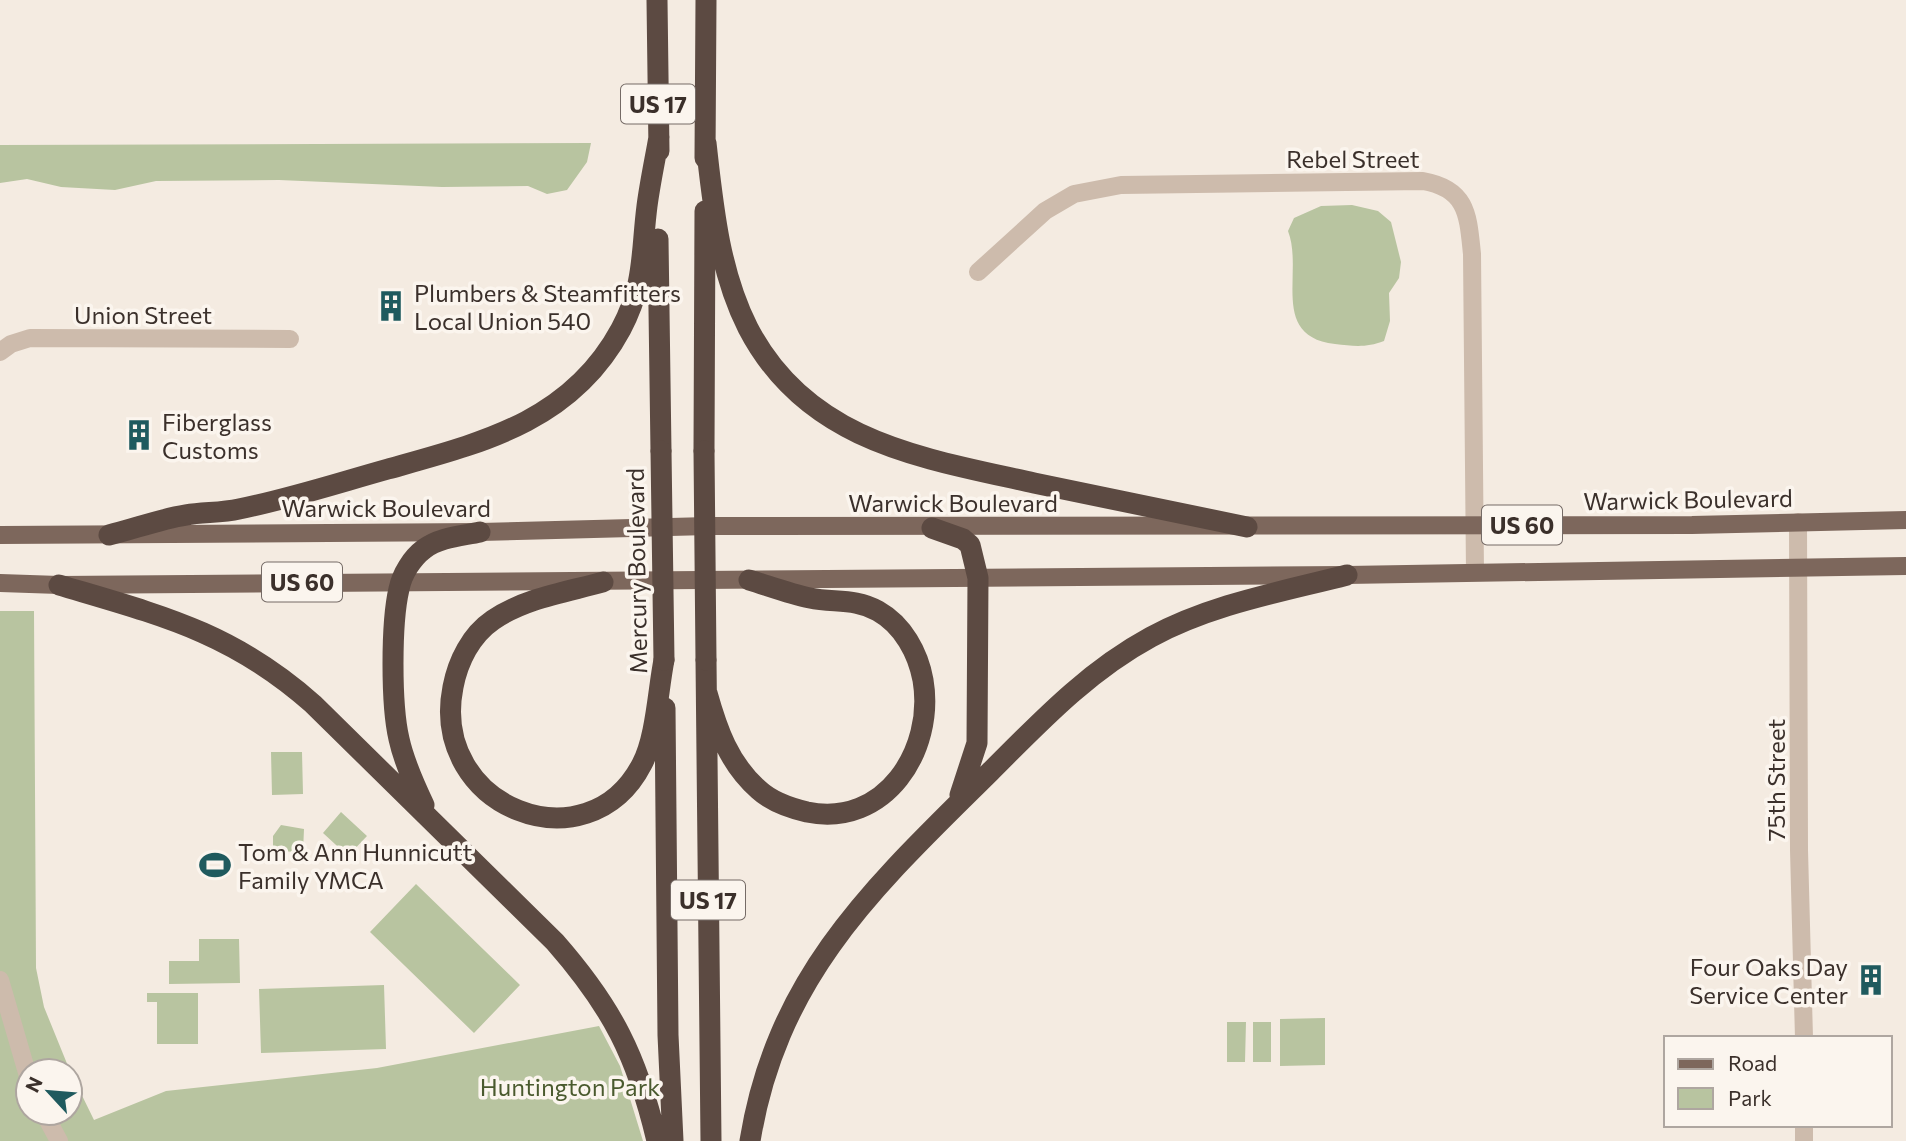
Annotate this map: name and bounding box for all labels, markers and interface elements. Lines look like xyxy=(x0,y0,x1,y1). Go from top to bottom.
road number: US 17 xyxy=(621,85,695,124)
street label: Rebel Street xyxy=(1286,144,1420,173)
place label: Plumbers & Steamfitters Local Union 540 xyxy=(414,278,681,335)
building icon: Plumbers & Steamfitters Local Union 540 xyxy=(374,289,408,323)
street label: Union Street xyxy=(74,300,212,329)
place label: Fiberglass Customs xyxy=(162,407,272,464)
building icon: Fiberglass Customs xyxy=(122,418,156,452)
street label: Mercury Boulevard xyxy=(620,468,652,674)
street label: Warwick Boulevard xyxy=(1583,483,1793,515)
street label: Warwick Boulevard xyxy=(848,488,1058,517)
street label: Warwick Boulevard xyxy=(281,493,491,522)
road number: US 60 xyxy=(1482,505,1562,544)
road number: US 60 xyxy=(262,562,342,602)
street label: 75th Street xyxy=(1761,719,1790,841)
place label: Tom & Ann Hunnicutt Family YMCA xyxy=(238,837,472,894)
sports icon: Tom & Ann Hunnicutt Family YMCA xyxy=(198,848,232,882)
road number: US 17 xyxy=(671,880,745,920)
place label: Four Oaks Day Service Center xyxy=(1689,952,1848,1009)
building icon: Four Oaks Day Service Center xyxy=(1854,963,1888,997)
legend xyxy=(1664,1036,1892,1127)
text: Road xyxy=(1728,1050,1777,1075)
north arrow xyxy=(14,1057,84,1127)
park label: Huntington Park xyxy=(480,1072,660,1101)
text: N xyxy=(20,1073,47,1096)
text: Park xyxy=(1728,1085,1772,1110)

